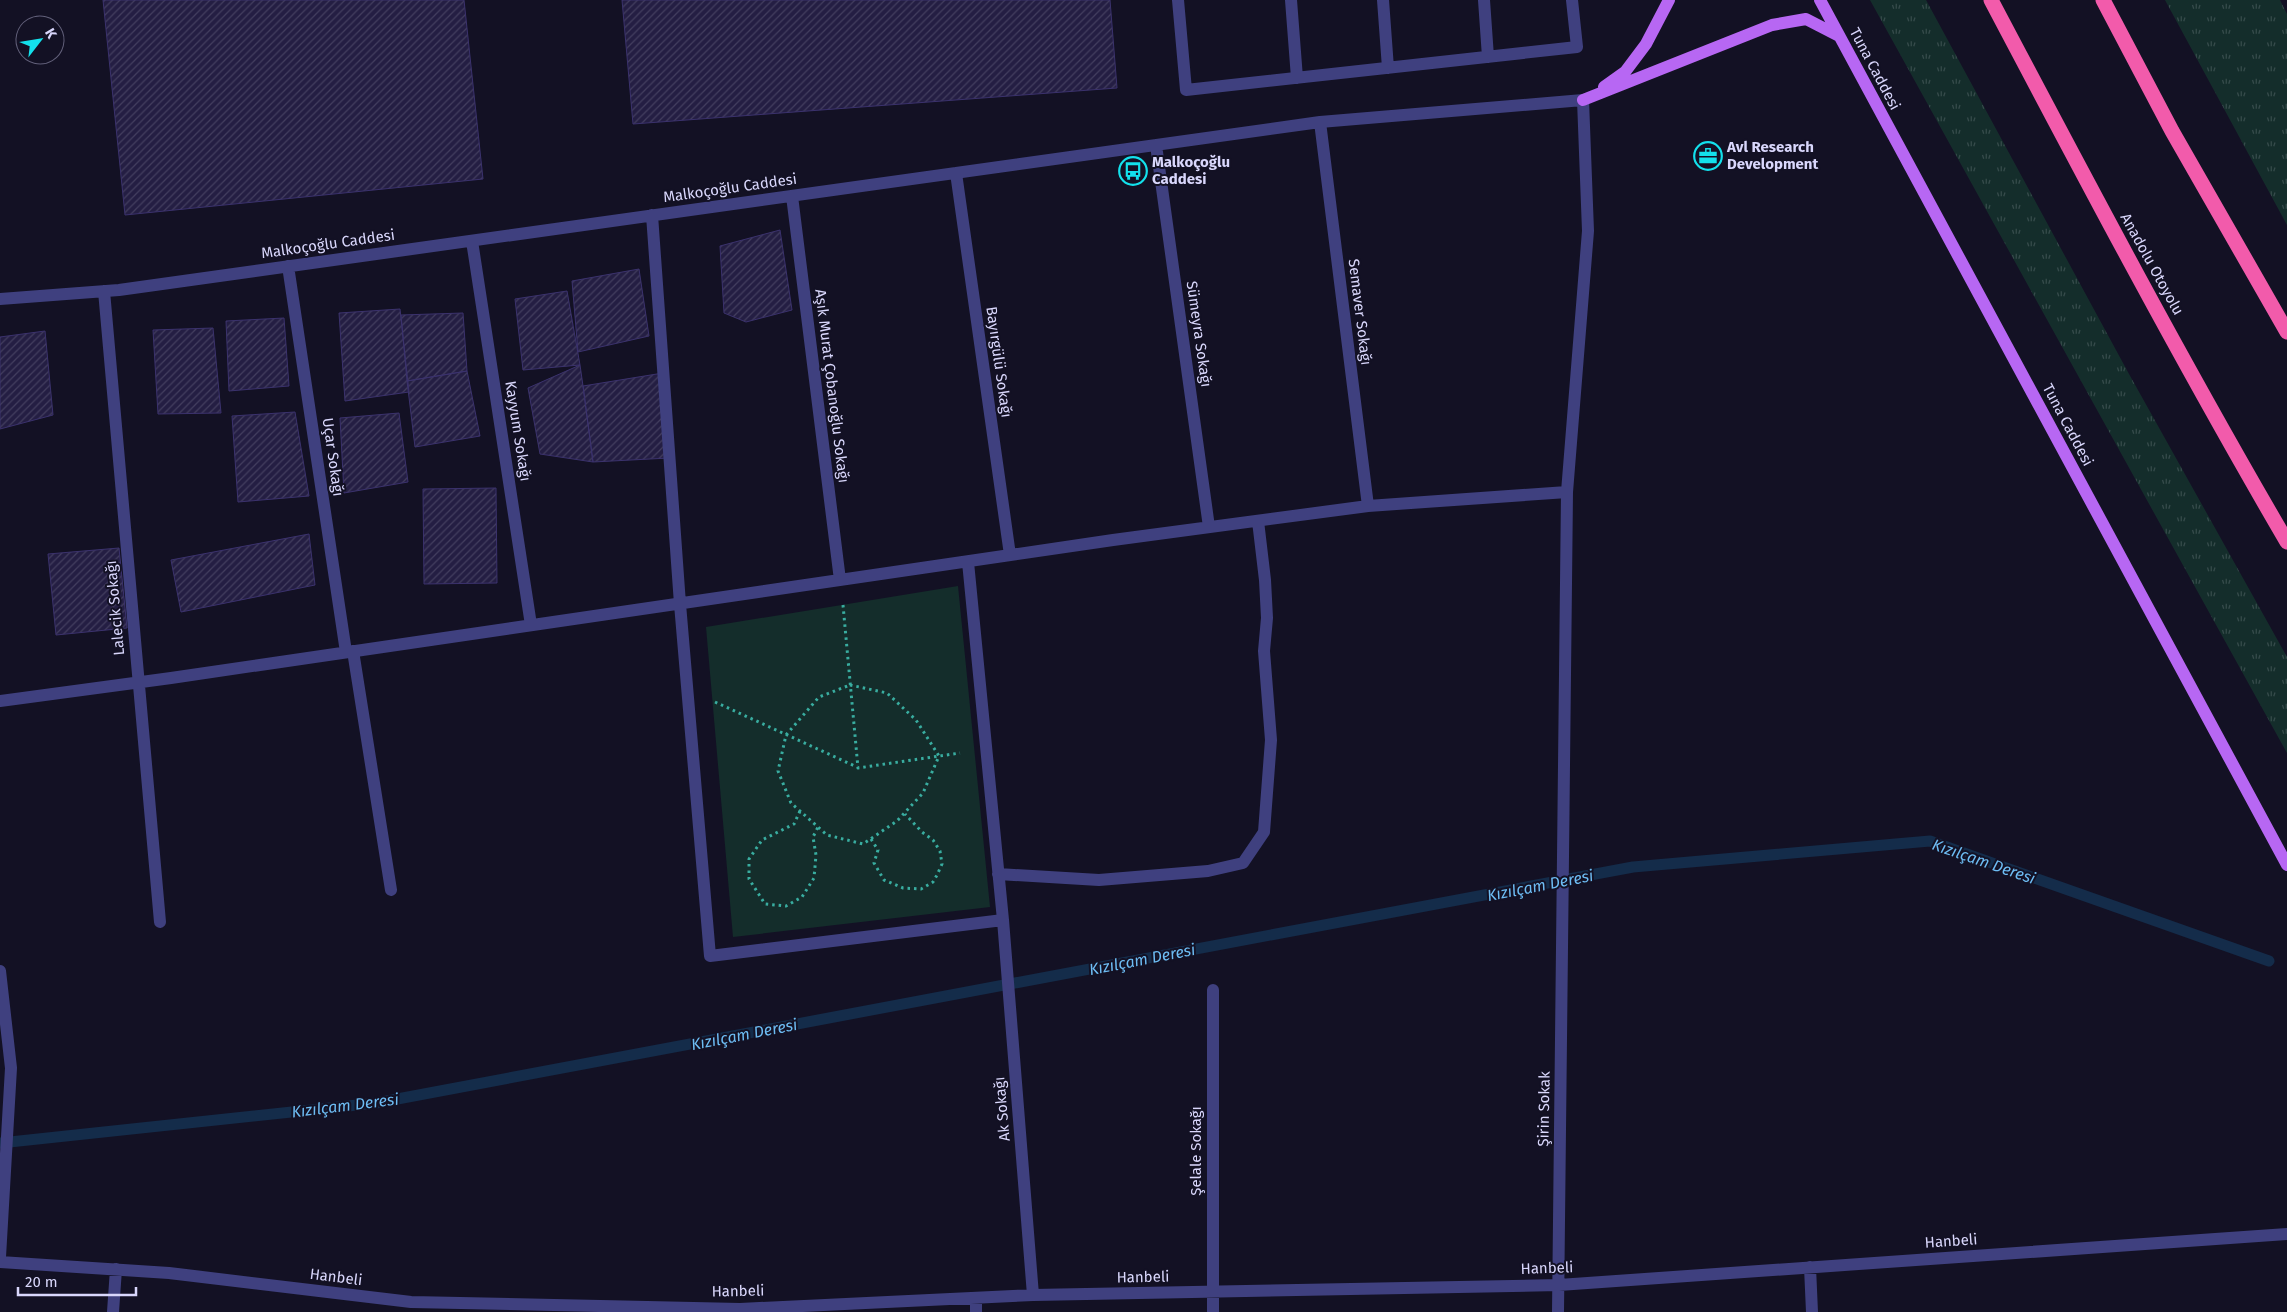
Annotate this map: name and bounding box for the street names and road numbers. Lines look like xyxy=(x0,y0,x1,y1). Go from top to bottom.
street label: Tuna Caddesi xyxy=(1846,25,1904,113)
street label: Malkoçoğlu Caddesi xyxy=(662,170,798,206)
street label: Anadolu Otoyolu xyxy=(2117,210,2187,318)
street label: Malkoçoğlu Caddesi xyxy=(260,226,396,262)
street label: Semaver Sokağı xyxy=(1345,258,1375,366)
street label: Sümeyra Sokağı xyxy=(1183,280,1215,388)
street label: Aşık Murat Çobanoğlu Sokağı xyxy=(811,288,853,484)
street label: Bayırgülü Sokağı xyxy=(982,305,1016,419)
street label: Kayyum Sokağı xyxy=(501,380,535,482)
street label: Tuna Caddesi xyxy=(2039,381,2097,469)
street label: Uçar Sokağı xyxy=(319,416,347,498)
street label: Lalecik Sokağı xyxy=(102,560,128,656)
street label: Şirin Sokak xyxy=(1534,1071,1554,1147)
street label: Ak Sokağı xyxy=(990,1076,1014,1142)
street label: Şelale Sokağı xyxy=(1187,1106,1205,1196)
street label: Hanbeli xyxy=(1924,1230,1978,1252)
street label: Hanbeli xyxy=(1520,1258,1574,1278)
street label: Hanbeli xyxy=(309,1265,363,1289)
street label: Hanbeli xyxy=(1116,1268,1170,1286)
street label: Hanbeli xyxy=(711,1282,765,1300)

